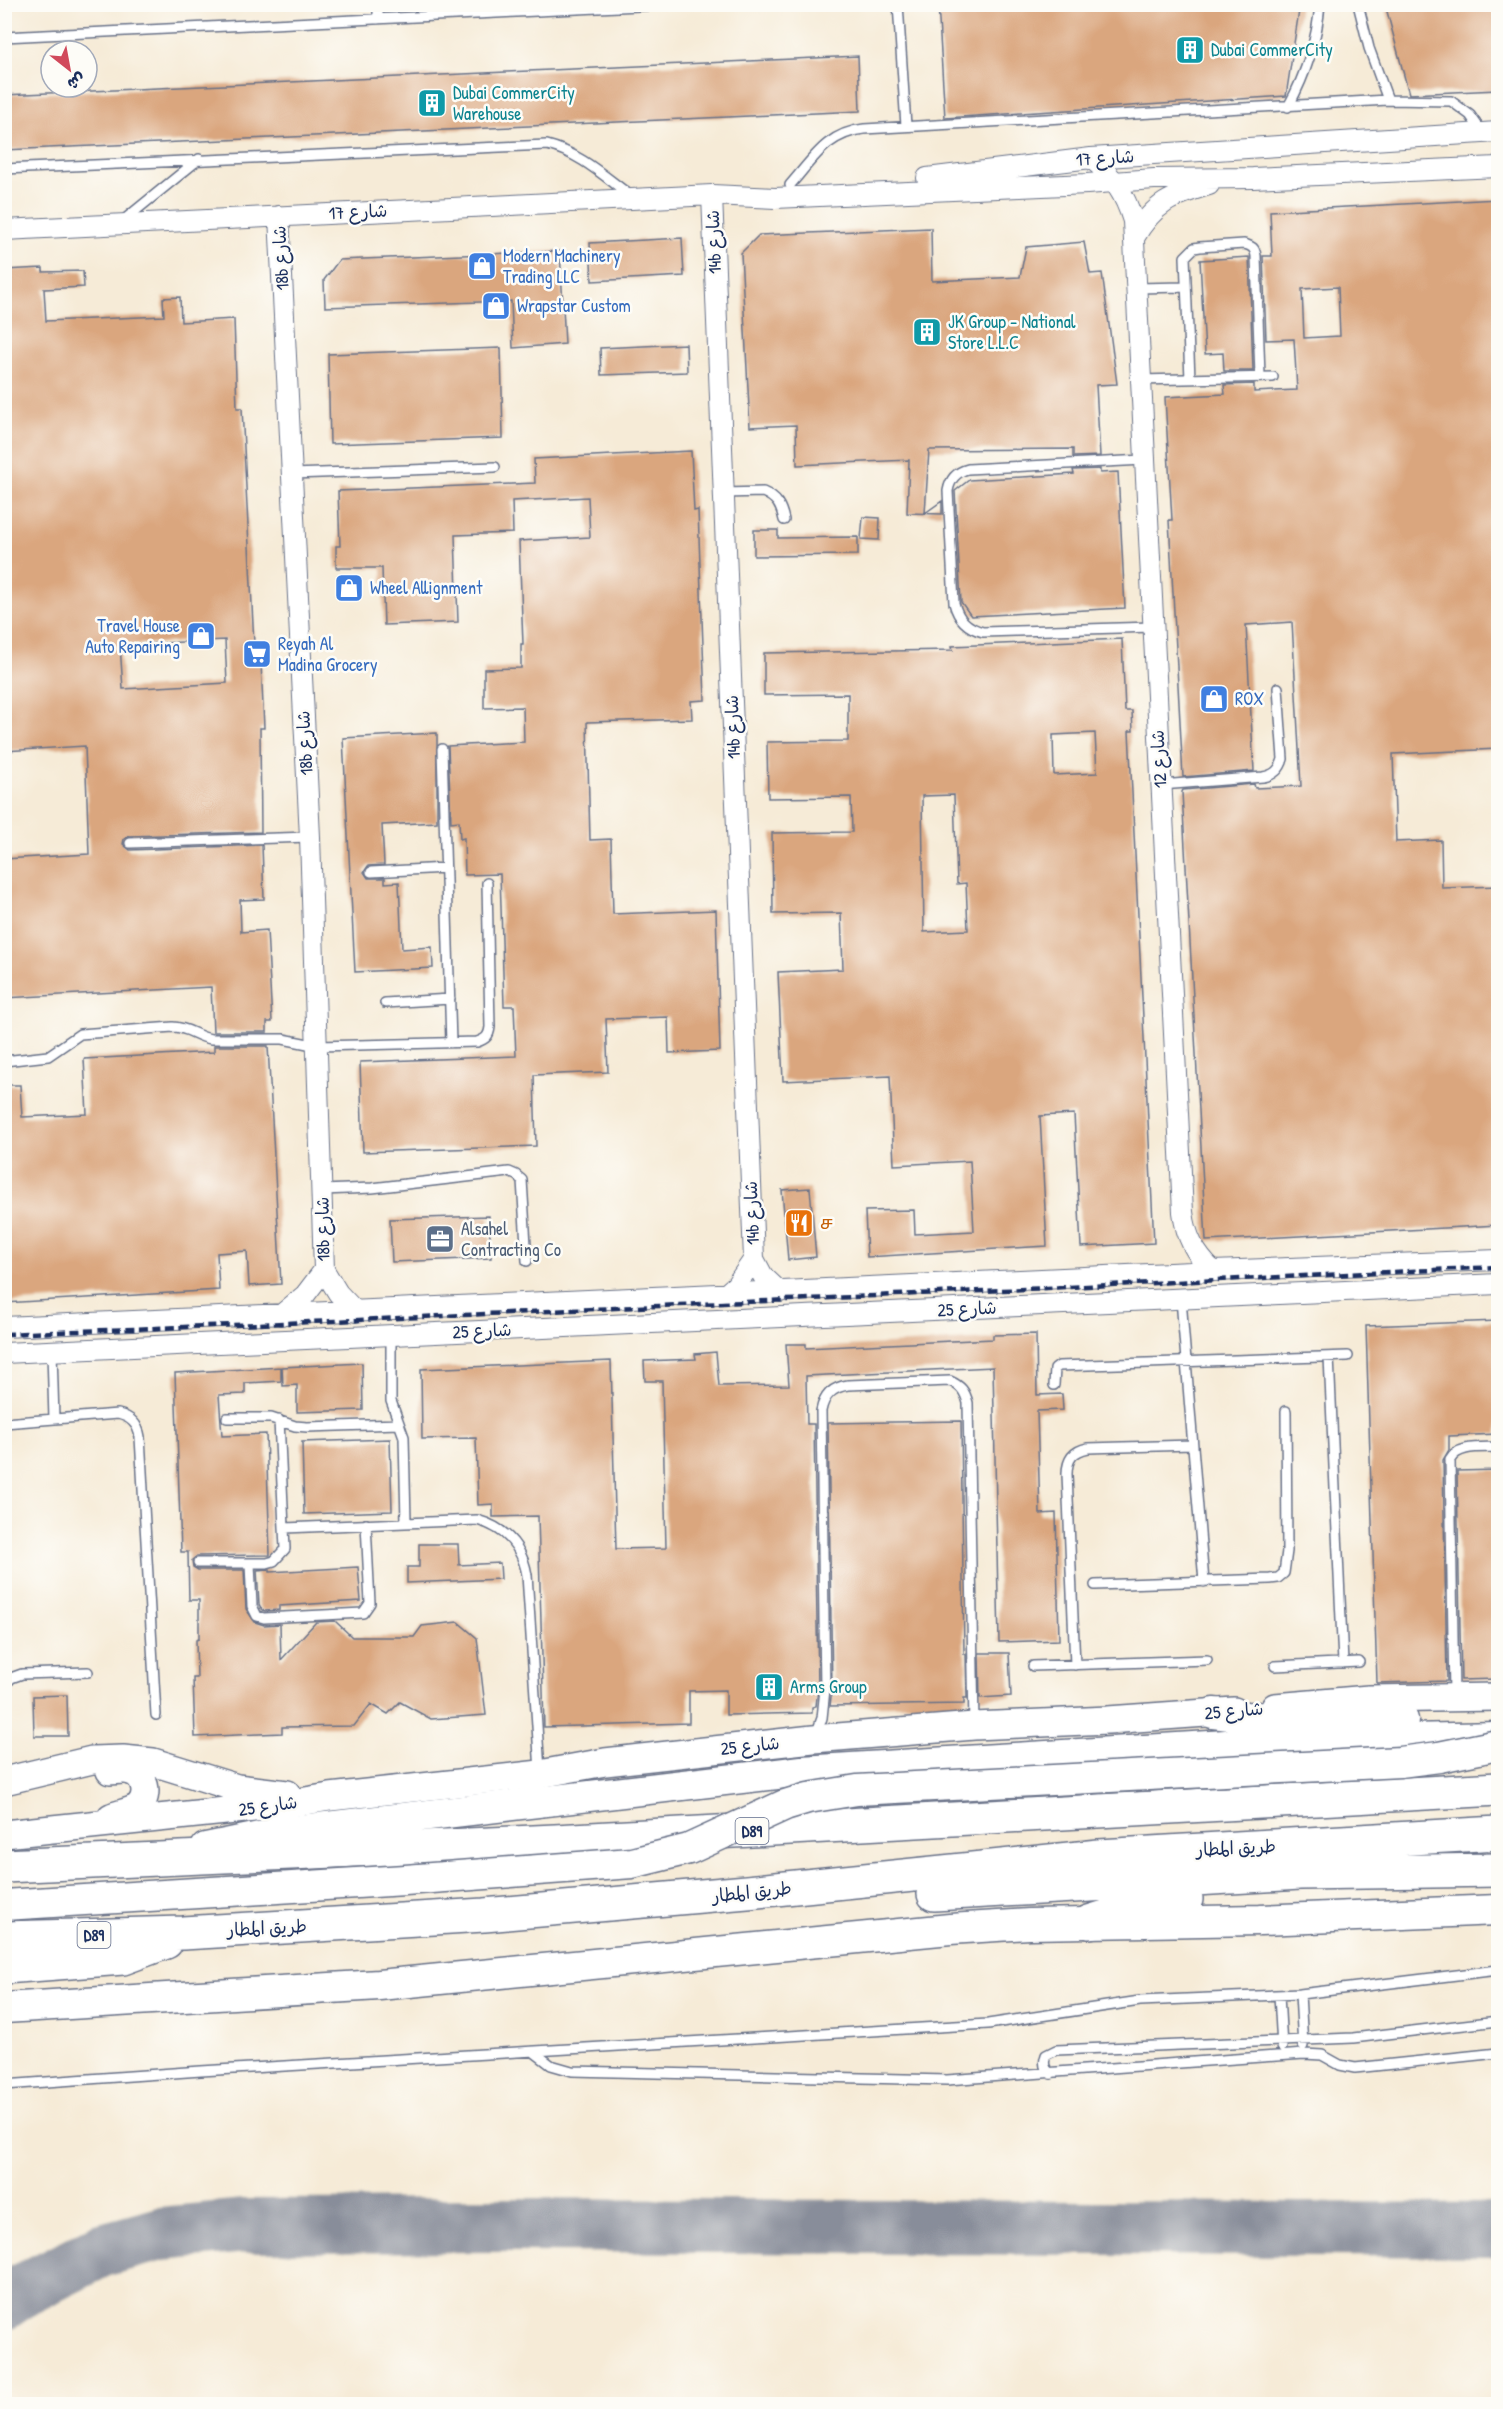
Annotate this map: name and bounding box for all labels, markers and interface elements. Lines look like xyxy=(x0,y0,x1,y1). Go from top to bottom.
building icon: Dubai CommerCity xyxy=(1174,34,1206,66)
place label: Dubai CommerCity xyxy=(1211,37,1333,62)
north arrow xyxy=(39,39,99,99)
text: ش xyxy=(64,68,90,96)
place label: Dubai CommerCity Warehouse xyxy=(453,80,575,126)
building icon: Dubai CommerCity Warehouse xyxy=(416,87,448,119)
street label: شارع 17 xyxy=(1075,143,1135,172)
street label: شارع 17 xyxy=(328,197,388,226)
street label: 14b شارع xyxy=(700,210,727,274)
street label: 18b شارع xyxy=(266,225,295,291)
place label: Modern Machinery Trading LLC xyxy=(503,243,621,289)
shop icon: Modern Machinery Trading LLC xyxy=(466,250,498,282)
shop icon: Wrapstar Custom xyxy=(480,290,512,322)
place label: Wrapstar Custom xyxy=(517,293,631,318)
place label: JK Group - National Store L.L.C xyxy=(948,309,1076,355)
building icon: JK Group - National Store L.L.C xyxy=(911,316,943,348)
shop icon: Wheel Allignment xyxy=(333,572,365,604)
place label: Wheel Allignment xyxy=(370,575,483,600)
place label: Travel House Auto Repairing xyxy=(85,613,180,659)
shop icon: Travel House Auto Repairing xyxy=(185,620,217,652)
place label: Reyah Al Madina Grocery xyxy=(278,631,378,677)
supermarket icon: Reyah Al Madina Grocery xyxy=(241,638,273,670)
shop icon: ROX xyxy=(1198,683,1230,715)
place label: ROX xyxy=(1235,686,1264,711)
street label: 14b شارع xyxy=(719,695,746,759)
street label: 18b شارع xyxy=(290,710,319,776)
street label: شارع 12 xyxy=(1144,729,1173,789)
street label: 14b شارع xyxy=(738,1181,765,1245)
street label: 18b شارع xyxy=(309,1196,336,1262)
restaurant icon: ச xyxy=(783,1207,815,1239)
place label: ச xyxy=(820,1210,833,1235)
place label: Alsahel Contracting Co xyxy=(461,1216,561,1262)
office icon: Alsahel Contracting Co xyxy=(424,1223,456,1255)
street label: شارع 25 xyxy=(937,1294,997,1323)
street label: شارع 25 xyxy=(452,1316,512,1345)
building icon: Arms Group xyxy=(753,1671,785,1703)
place label: Arms Group xyxy=(790,1674,867,1699)
street label: شارع 25 xyxy=(1203,1695,1265,1726)
street label: شارع 25 xyxy=(719,1730,781,1761)
street label: شارع 25 xyxy=(237,1789,299,1822)
road number: D89 xyxy=(736,1818,768,1844)
street label: طريق المطار xyxy=(1194,1833,1276,1862)
street label: طريق المطار xyxy=(709,1875,793,1908)
street label: طريق المطار xyxy=(225,1913,307,1942)
road number: D89 xyxy=(78,1922,110,1948)

